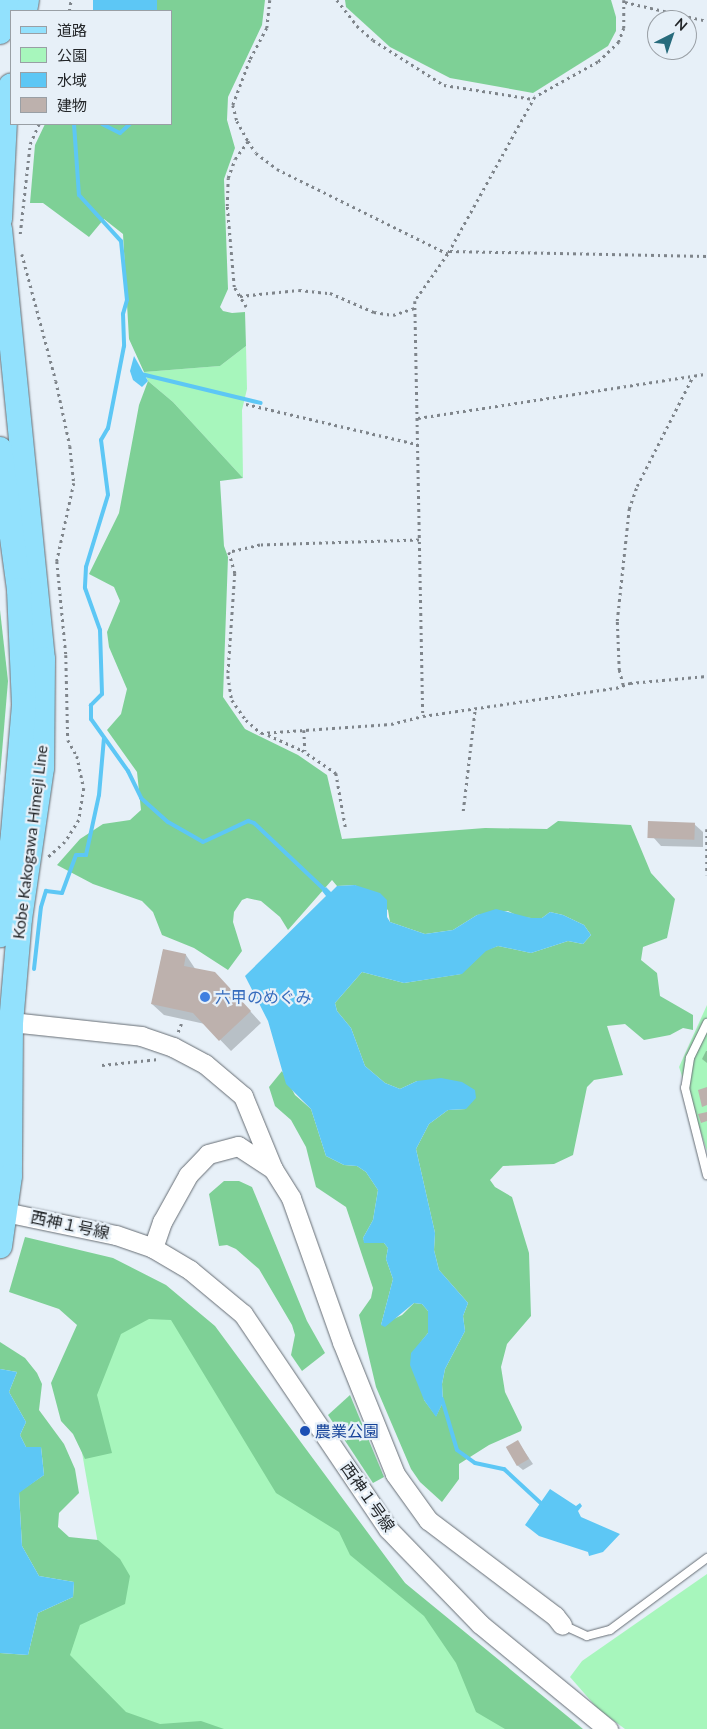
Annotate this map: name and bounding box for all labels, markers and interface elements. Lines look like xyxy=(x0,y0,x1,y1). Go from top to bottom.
legend xyxy=(10,10,172,125)
north arrow xyxy=(647,10,697,60)
text: N xyxy=(672,14,691,34)
text: 道路 xyxy=(57,21,87,39)
text: 公園 xyxy=(57,46,87,64)
text: 水域 xyxy=(57,71,87,89)
text: 建物 xyxy=(57,96,87,114)
street label: Kobe Kakogawa Himeji Line xyxy=(9,744,51,940)
place label: 六甲のめぐみ xyxy=(215,987,311,1007)
marker: 六甲のめぐみ xyxy=(199,991,211,1003)
street label: 西神１号線 xyxy=(29,1207,111,1243)
place label: 農業公園 xyxy=(315,1421,379,1441)
marker: 農業公園 xyxy=(299,1425,311,1437)
street label: 西神１号線 xyxy=(337,1459,399,1535)

